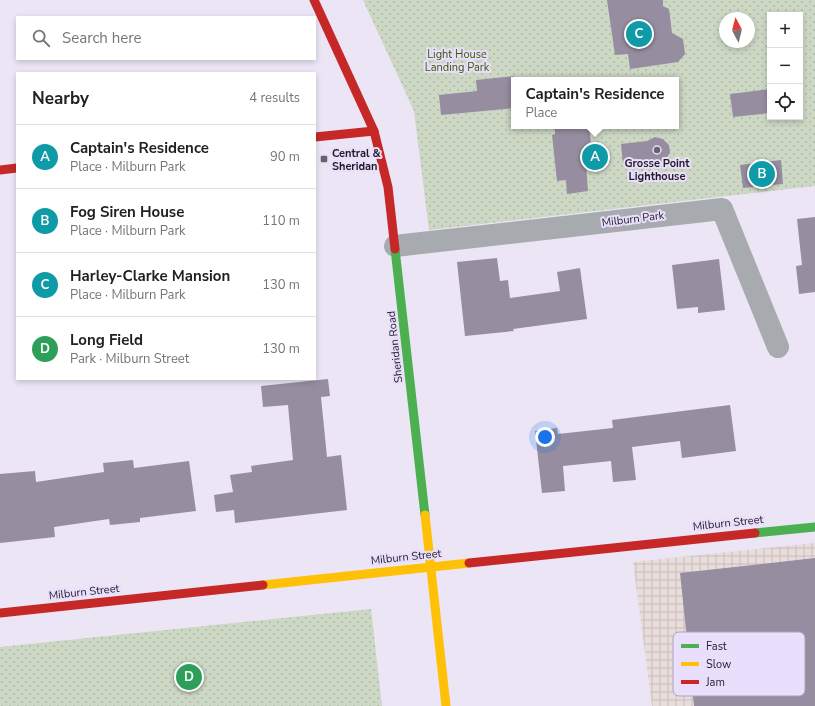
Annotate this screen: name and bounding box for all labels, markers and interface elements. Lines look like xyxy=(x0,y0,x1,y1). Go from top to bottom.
north arrow xyxy=(719,12,755,48)
map controls xyxy=(767,12,803,120)
button: + xyxy=(767,12,803,48)
search box xyxy=(16,16,316,60)
pin: C xyxy=(626,19,652,49)
icon: search xyxy=(30,27,52,49)
text: Search here xyxy=(62,28,142,48)
park label: Light House Landing Park xyxy=(425,47,490,75)
button: − xyxy=(767,48,803,84)
popup xyxy=(511,77,679,129)
text: Captain's Residence xyxy=(526,84,664,104)
button: locate xyxy=(767,84,803,120)
text: Nearby xyxy=(32,87,89,110)
text: 4 results xyxy=(249,89,300,107)
text: Place xyxy=(526,104,557,122)
text: Captain's Residence xyxy=(70,138,209,158)
pin: A xyxy=(582,142,608,172)
marker: Grosse Point Lighthouse xyxy=(652,145,662,155)
place label: Central & Sheridan xyxy=(332,146,381,174)
text: A xyxy=(40,148,50,166)
text: 90 m xyxy=(270,148,300,166)
marker: Central & Sheridan xyxy=(319,154,329,164)
place label: Grosse Point Lighthouse xyxy=(624,156,690,184)
text: Place · Milburn Park xyxy=(70,158,186,176)
pin: B xyxy=(749,159,775,189)
text: Fog Siren House xyxy=(70,202,184,222)
street label: Milburn Park xyxy=(601,208,666,230)
text: B xyxy=(41,212,49,230)
text: 110 m xyxy=(262,212,300,230)
text: Place · Milburn Park xyxy=(70,222,186,240)
text: Harley-Clarke Mansion xyxy=(70,266,230,286)
text: C xyxy=(41,276,49,294)
text: 130 m xyxy=(262,276,300,294)
text: Place · Milburn Park xyxy=(70,286,186,304)
street label: Sheridan Road xyxy=(384,310,406,384)
text: Long Field xyxy=(70,330,143,350)
text: D xyxy=(40,340,50,358)
text: 130 m xyxy=(262,340,300,358)
text: Park · Milburn Street xyxy=(70,350,189,368)
your location xyxy=(535,427,555,447)
street label: Milburn Street xyxy=(692,512,764,534)
street label: Milburn Street xyxy=(370,546,442,568)
street label: Milburn Street xyxy=(48,581,120,603)
legend xyxy=(673,632,805,696)
text: Fast xyxy=(706,639,727,654)
text: Slow xyxy=(706,657,731,672)
pin: D xyxy=(176,662,202,692)
text: Jam xyxy=(705,675,725,690)

